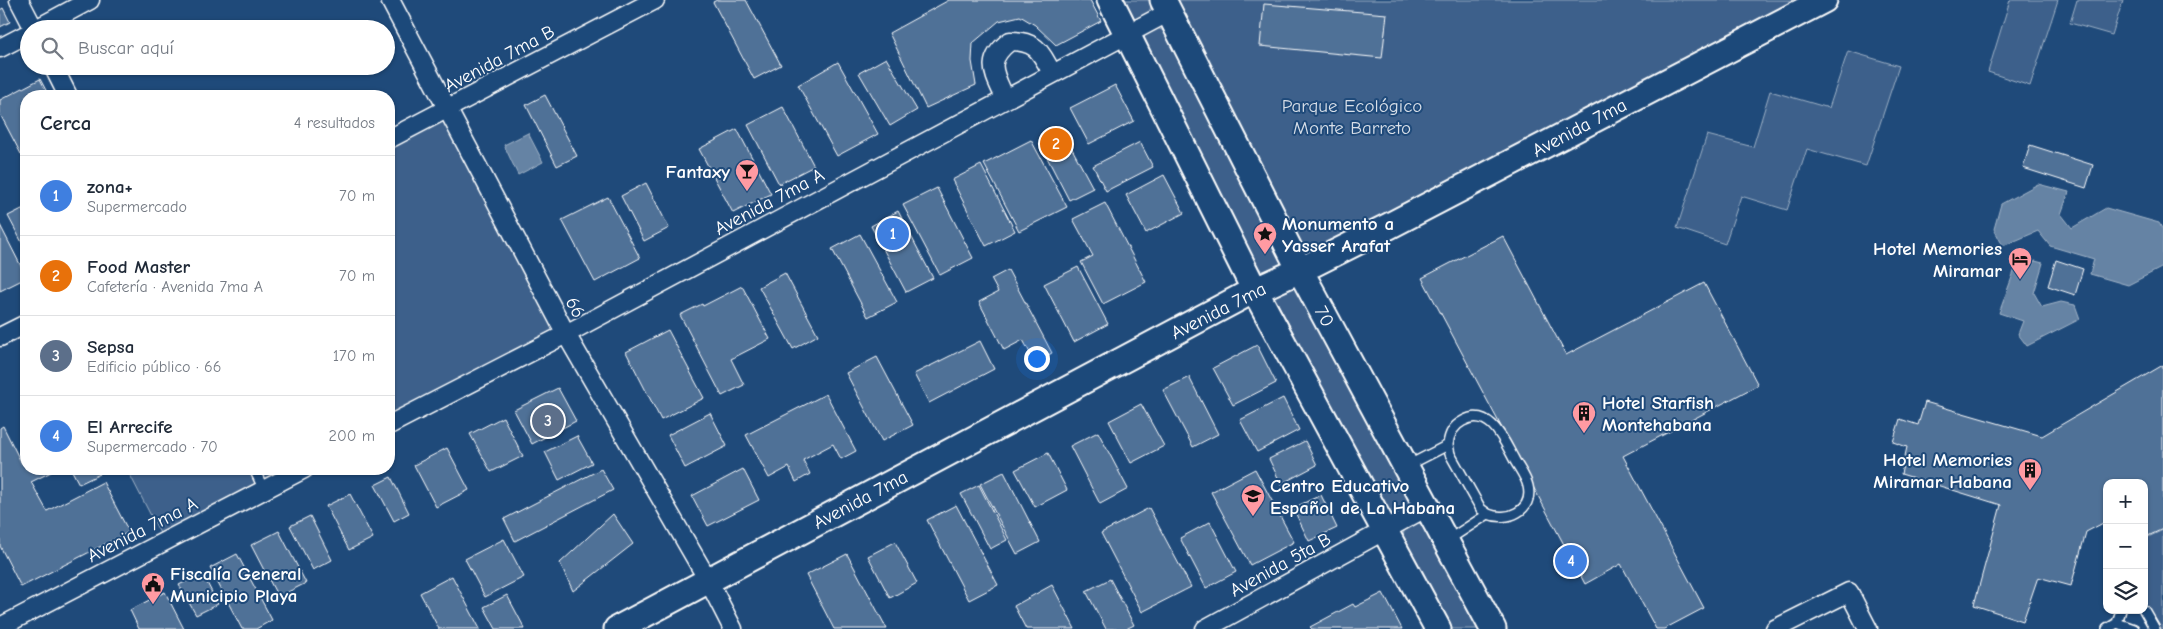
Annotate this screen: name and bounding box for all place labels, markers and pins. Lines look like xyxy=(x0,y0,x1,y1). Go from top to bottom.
pin: 2 xyxy=(1040,125,1072,163)
bar icon: Fantaxy xyxy=(734,158,760,192)
place label: Fantaxy xyxy=(666,161,730,183)
place label: Monumento a Yasser Arafat xyxy=(1282,213,1394,257)
pin: 1 xyxy=(877,215,909,253)
place icon: Monumento a Yasser Arafat xyxy=(1252,221,1278,255)
place label: Hotel Memories Miramar xyxy=(1873,238,2002,282)
hotel icon: Hotel Memories Miramar xyxy=(2007,246,2033,280)
place label: Hotel Starfish Montehabana xyxy=(1602,392,1714,436)
building icon: Hotel Starfish Montehabana xyxy=(1571,400,1597,434)
pin: 3 xyxy=(532,402,564,440)
place label: Hotel Memories Miramar Habana xyxy=(1873,449,2012,493)
building icon: Hotel Memories Miramar Habana xyxy=(2017,457,2043,491)
place label: Centro Educativo Español de La Habana xyxy=(1270,475,1455,519)
school or university icon: Centro Educativo Español de La Habana xyxy=(1240,483,1266,517)
pin: 4 xyxy=(1555,542,1587,580)
place label: Fiscalía General Municipio Playa xyxy=(170,563,301,607)
public building icon: Fiscalía General Municipio Playa xyxy=(140,571,166,605)

